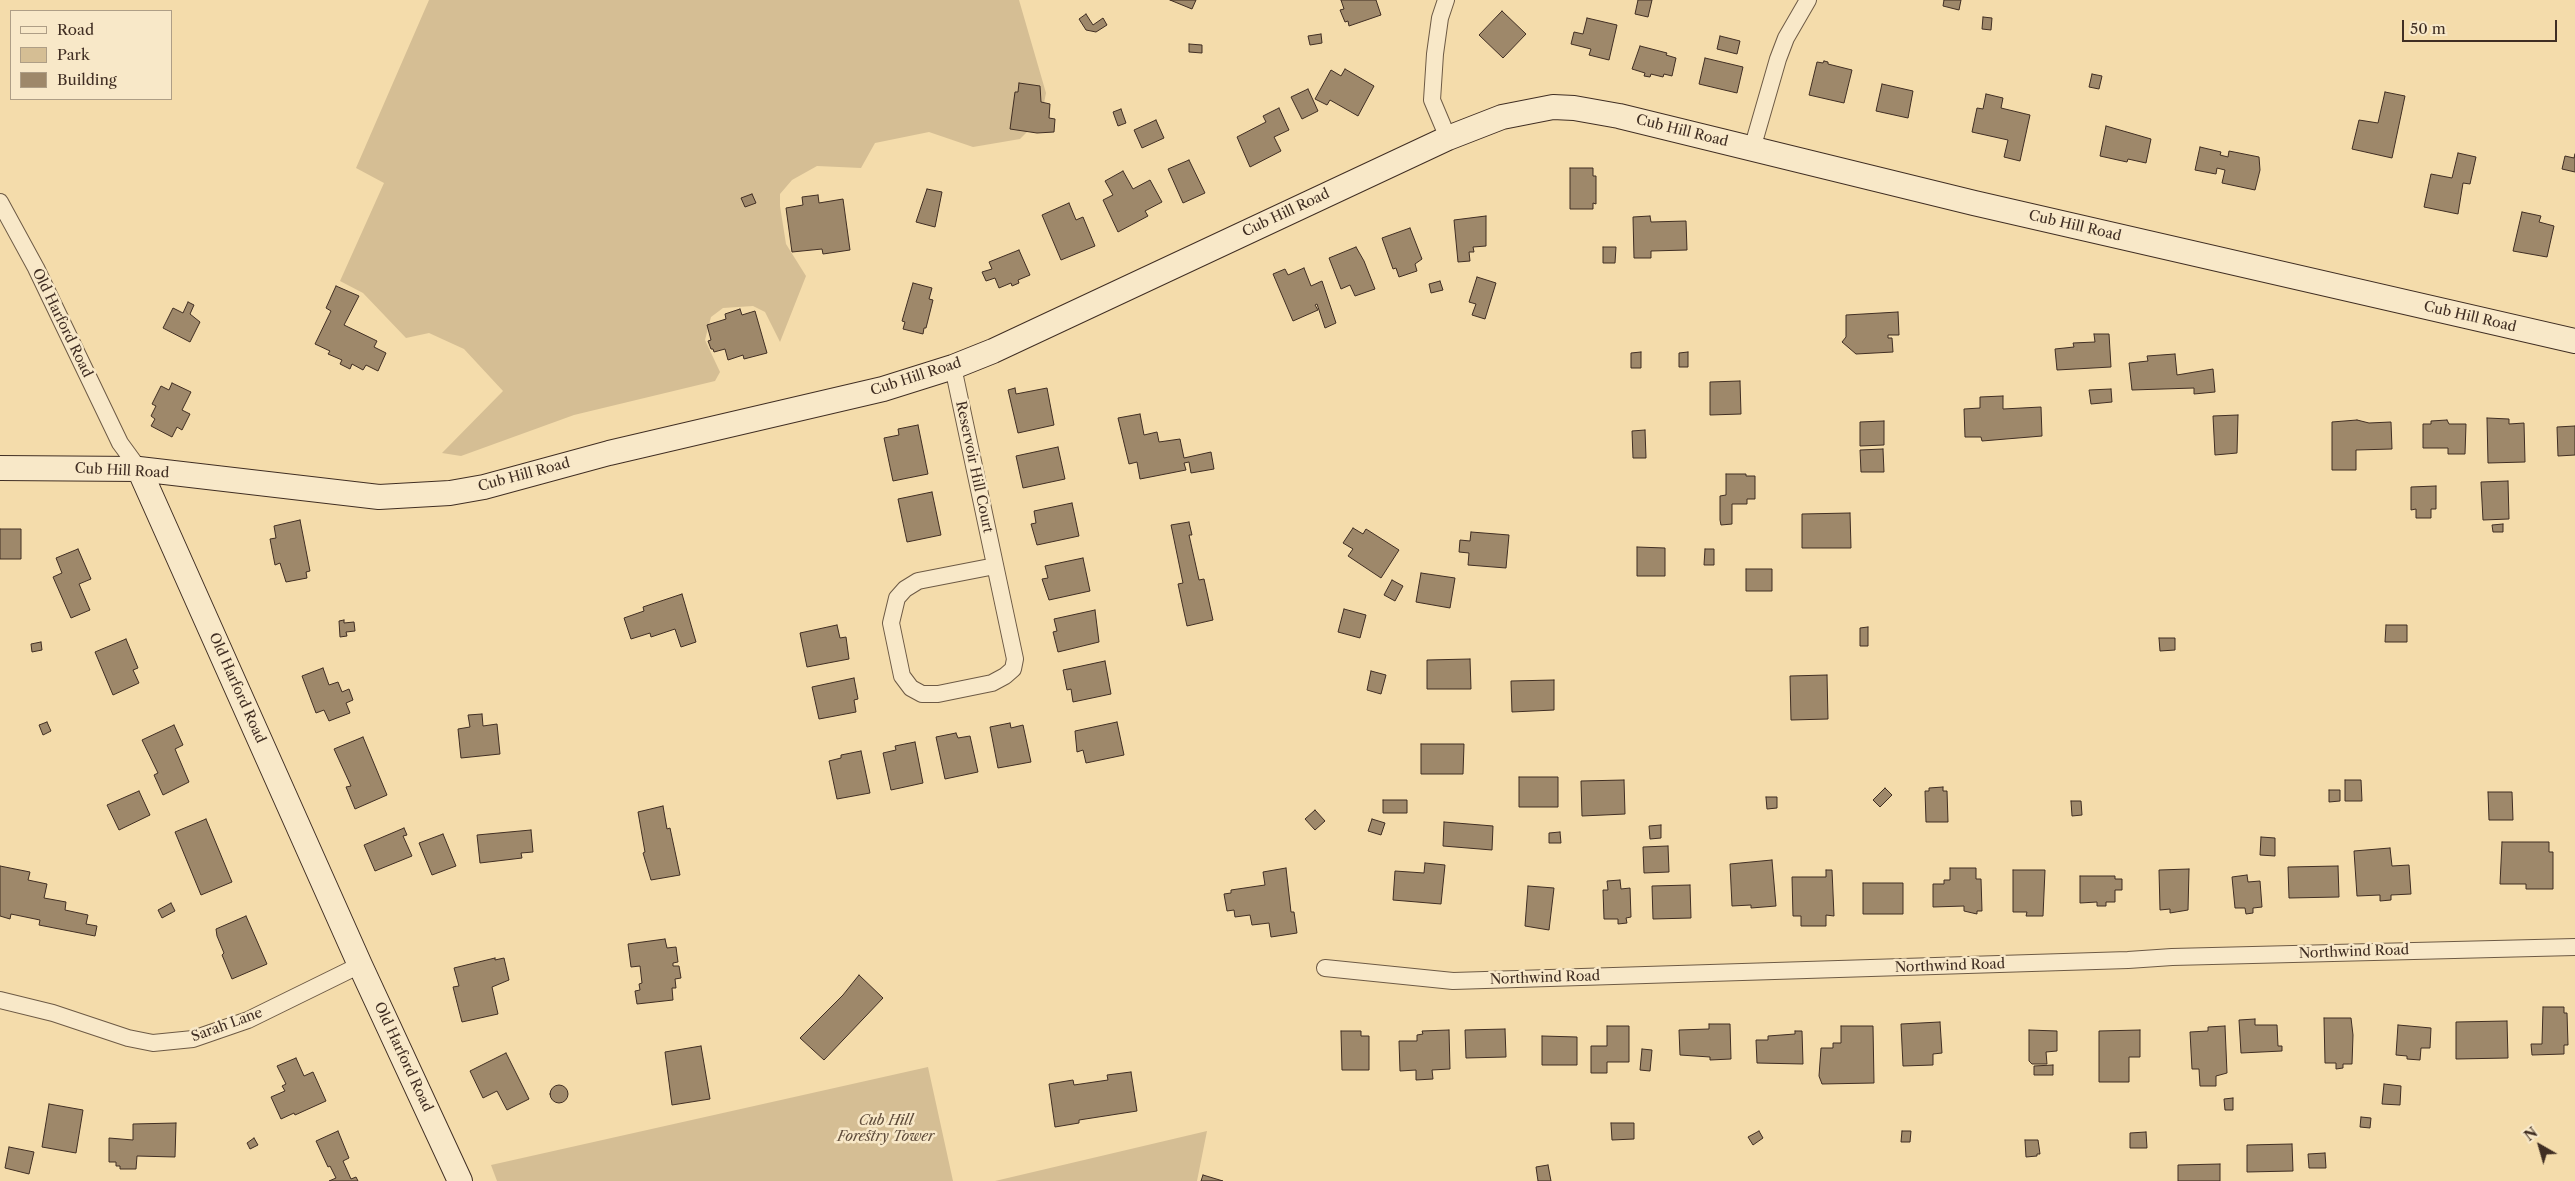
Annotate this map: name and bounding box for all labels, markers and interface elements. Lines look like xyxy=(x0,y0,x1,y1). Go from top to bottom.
legend xyxy=(10,10,172,100)
scale bar xyxy=(2405,10,2560,42)
text: 50 m xyxy=(2410,19,2446,38)
text: Road xyxy=(57,20,94,39)
text: Park xyxy=(57,45,90,64)
text: Building xyxy=(57,70,117,89)
street label: Cub Hill Road xyxy=(1634,111,1730,151)
street label: Cub Hill Road xyxy=(1240,185,1332,241)
street label: Cub Hill Road xyxy=(2027,207,2123,245)
street label: Old Harford Road xyxy=(28,266,96,380)
street label: Cub Hill Road xyxy=(2422,298,2518,336)
street label: Cub Hill Road xyxy=(868,354,964,400)
street label: Reservoir Hill Court xyxy=(952,399,996,535)
street label: Cub Hill Road xyxy=(476,455,572,495)
street label: Cub Hill Road xyxy=(74,460,170,482)
street label: Old Harford Road xyxy=(205,630,269,746)
street label: Northwind Road xyxy=(2298,942,2410,962)
street label: Northwind Road xyxy=(1894,956,2006,976)
street label: Northwind Road xyxy=(1489,968,1601,988)
street label: Old Harford Road xyxy=(370,999,436,1115)
street label: Sarah Lane xyxy=(189,1004,265,1046)
park label: Cub Hill Forestry Tower xyxy=(837,1113,935,1146)
north arrow xyxy=(2515,1121,2565,1171)
text: N xyxy=(2520,1123,2541,1145)

